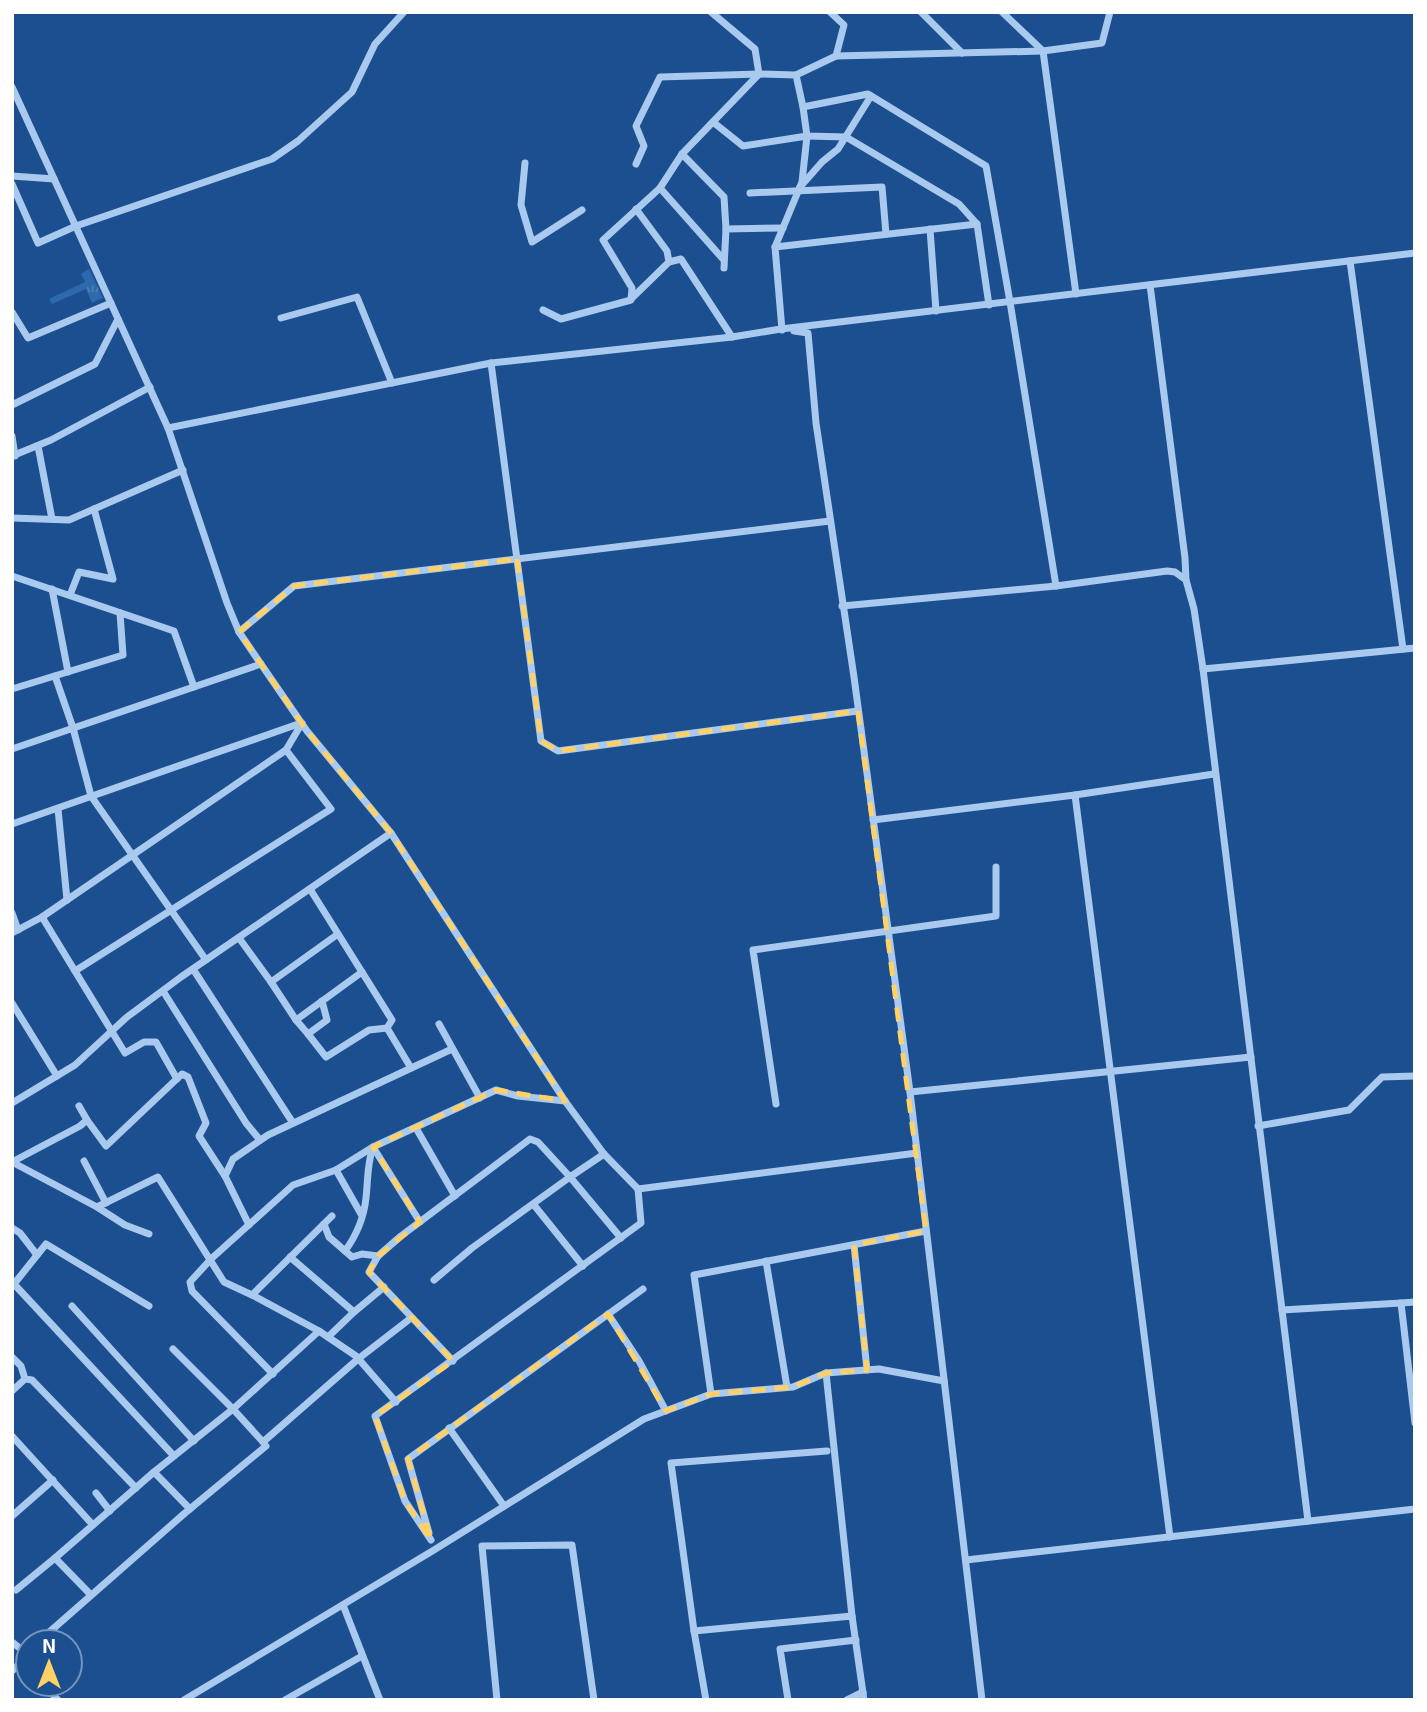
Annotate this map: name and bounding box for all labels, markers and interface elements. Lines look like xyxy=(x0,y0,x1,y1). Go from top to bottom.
north arrow xyxy=(14,1628,84,1698)
text: N xyxy=(42,1634,56,1657)

